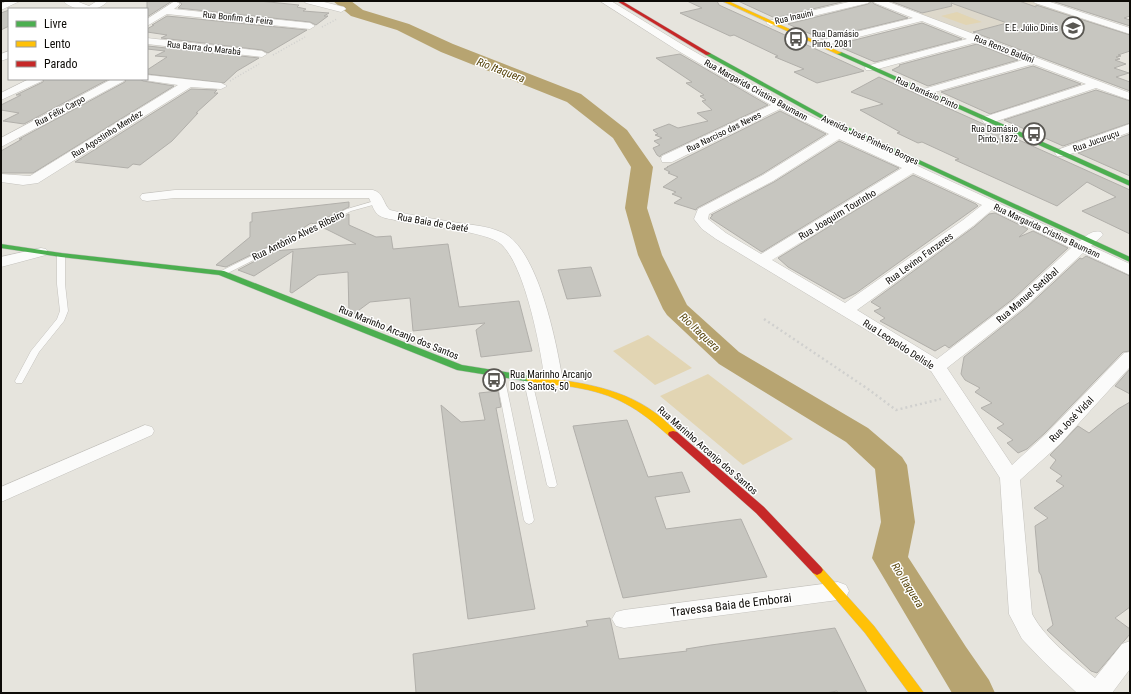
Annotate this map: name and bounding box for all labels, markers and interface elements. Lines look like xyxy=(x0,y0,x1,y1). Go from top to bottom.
legend xyxy=(8,8,148,80)
street label: Rua Inauini xyxy=(774,8,814,26)
street label: Rua Bonfim da Feira xyxy=(202,9,274,27)
school or university icon: E.E. Júlio Dinis xyxy=(1060,15,1086,41)
text: Livre xyxy=(44,17,67,31)
place label: E.E. Júlio Dinis xyxy=(1005,23,1058,33)
bus stop icon: Rua Damásio Pinto, 2081 xyxy=(783,26,809,52)
place label: Rua Damásio Pinto, 2081 xyxy=(812,29,859,49)
street label: Rua Renzo Baldini xyxy=(973,33,1035,65)
text: Lento xyxy=(44,37,71,51)
street label: Rua Barra do Marabá xyxy=(167,39,241,57)
water label: Rio Itaquera xyxy=(475,55,527,86)
text: Parado xyxy=(44,57,77,71)
street label: Rua Margarida Cristina Baumann xyxy=(703,57,809,123)
street label: Rua Damásio Pinto xyxy=(894,75,960,111)
street label: Rua Félix Carpo xyxy=(33,93,87,128)
street label: Rua Agostinho Mendez xyxy=(70,108,144,160)
street label: Rua Narciso das Neves xyxy=(685,110,763,154)
street label: Avenida José Pinheiro Borges xyxy=(820,113,920,167)
bus stop icon: Rua Damásio Pinto, 1872 xyxy=(1021,121,1047,147)
place label: Rua Damásio Pinto, 1872 xyxy=(971,124,1019,144)
street label: Rua Jucuruçu xyxy=(1072,128,1120,154)
street label: Rua Joaquim Tourinho xyxy=(797,187,878,242)
street label: Rua Margarida Cristina Baumann xyxy=(992,202,1102,260)
street label: Rua Antônio Alves Ribeiro xyxy=(250,208,346,263)
street label: Rua Baia de Caeté xyxy=(397,211,469,234)
street label: Rua Levino Fanzeres xyxy=(883,230,956,287)
street label: Rua Manuel Setúbal xyxy=(994,266,1060,325)
street label: Rua Marinho Arcanjo dos Santos xyxy=(337,303,461,362)
water label: Rio Itaquera xyxy=(677,310,723,354)
street label: Rua Leopoldo Delisle xyxy=(861,317,937,372)
bus stop icon: Rua Marinho Arcanjo Dos Santos, 50 xyxy=(481,367,507,393)
place label: Rua Marinho Arcanjo Dos Santos, 50 xyxy=(510,369,592,392)
street label: Rua José Vidal xyxy=(1047,394,1096,444)
street label: Rua Marinho Arcanjo dos Santos xyxy=(656,404,760,497)
water label: Rio Itaquera xyxy=(889,560,926,610)
street label: Travessa Baia de Emborai xyxy=(670,591,792,619)

